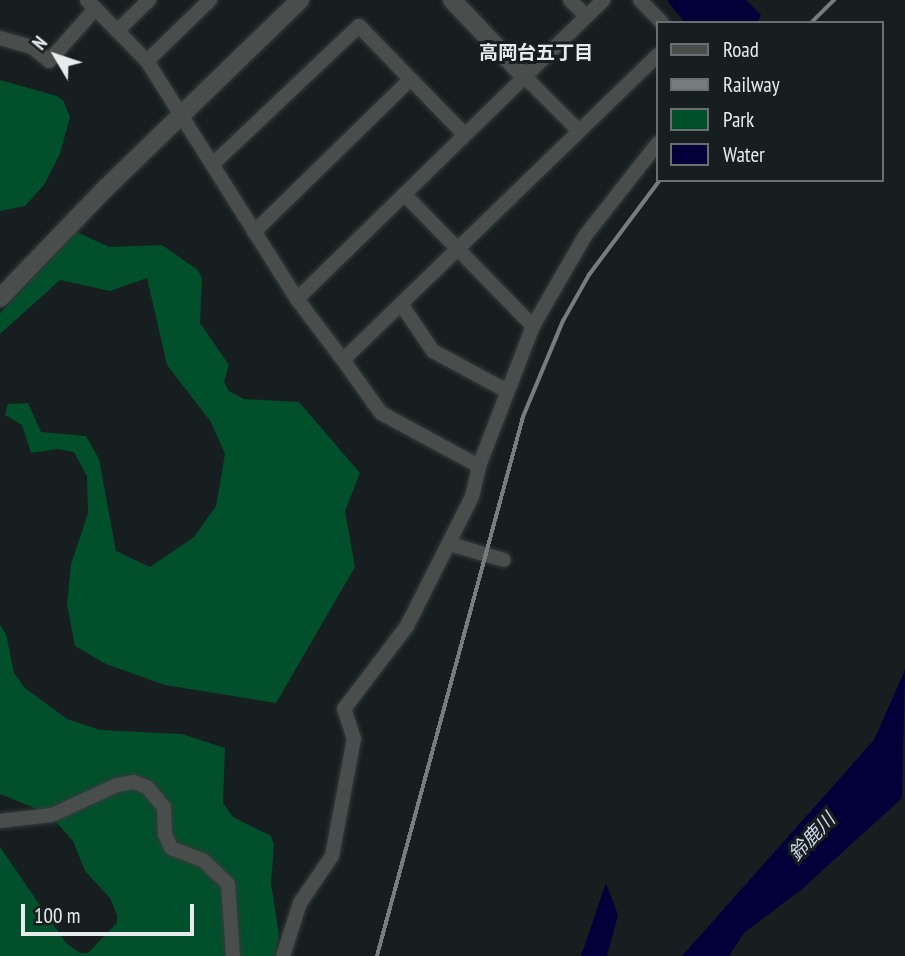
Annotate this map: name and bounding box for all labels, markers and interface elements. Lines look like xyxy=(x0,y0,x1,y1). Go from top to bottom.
north arrow xyxy=(21,21,91,91)
legend xyxy=(656,21,884,182)
text: N xyxy=(27,31,52,54)
text: Road xyxy=(723,36,759,63)
district label: 高岡台五丁目 xyxy=(479,42,593,64)
text: Railway xyxy=(723,71,780,98)
text: Park xyxy=(723,106,754,133)
text: Water xyxy=(723,141,765,168)
water label: 鈴鹿川 xyxy=(784,808,840,866)
scale bar xyxy=(24,890,198,934)
text: 100 m xyxy=(34,902,80,929)

